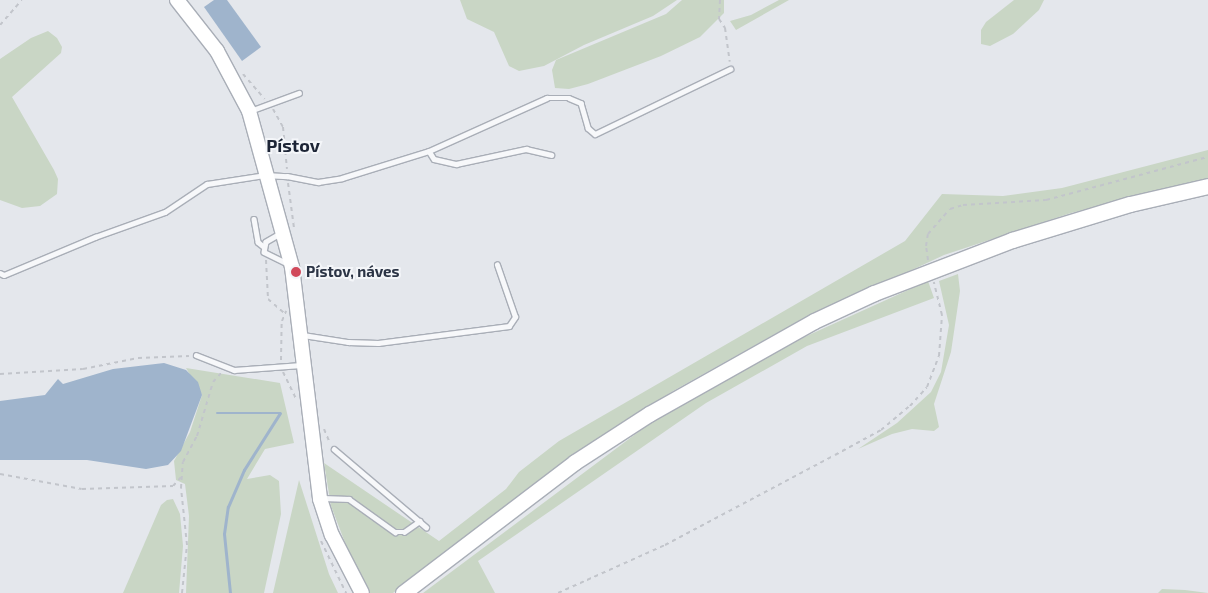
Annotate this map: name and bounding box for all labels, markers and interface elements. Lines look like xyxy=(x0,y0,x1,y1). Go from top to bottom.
district label: Pístov xyxy=(266,134,320,156)
place label: Pístov, náves xyxy=(306,263,399,281)
marker: Pístov, náves xyxy=(290,266,302,278)

